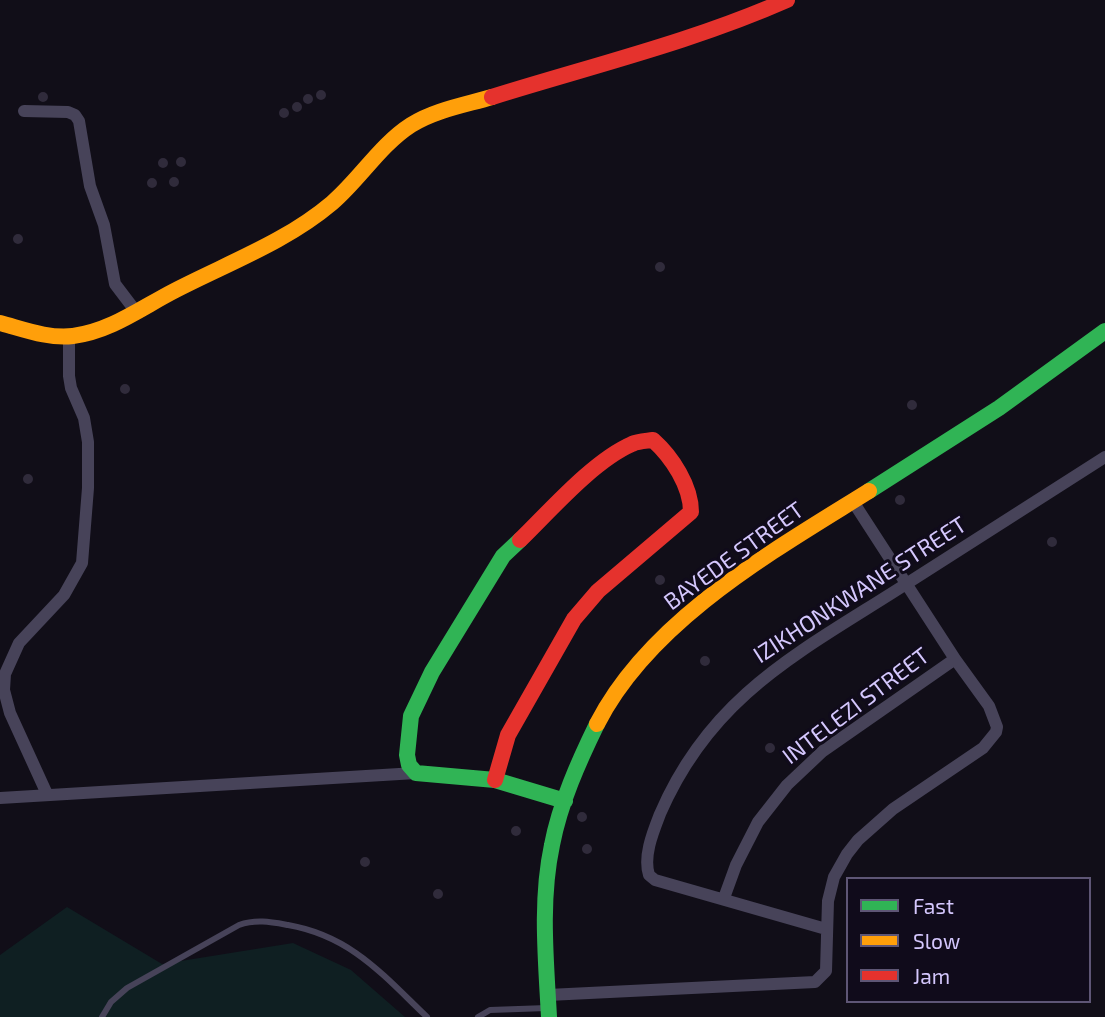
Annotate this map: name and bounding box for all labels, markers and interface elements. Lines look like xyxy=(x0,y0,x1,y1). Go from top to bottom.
street label: BAYEDE STREET xyxy=(659,496,809,616)
street label: IZIKHONKWANE STREET xyxy=(748,511,972,669)
street label: INTELEZI STREET xyxy=(777,642,935,770)
legend xyxy=(846,877,1091,1003)
text: Fast xyxy=(913,893,954,918)
text: Slow xyxy=(913,928,960,953)
text: Jam xyxy=(913,963,950,988)

